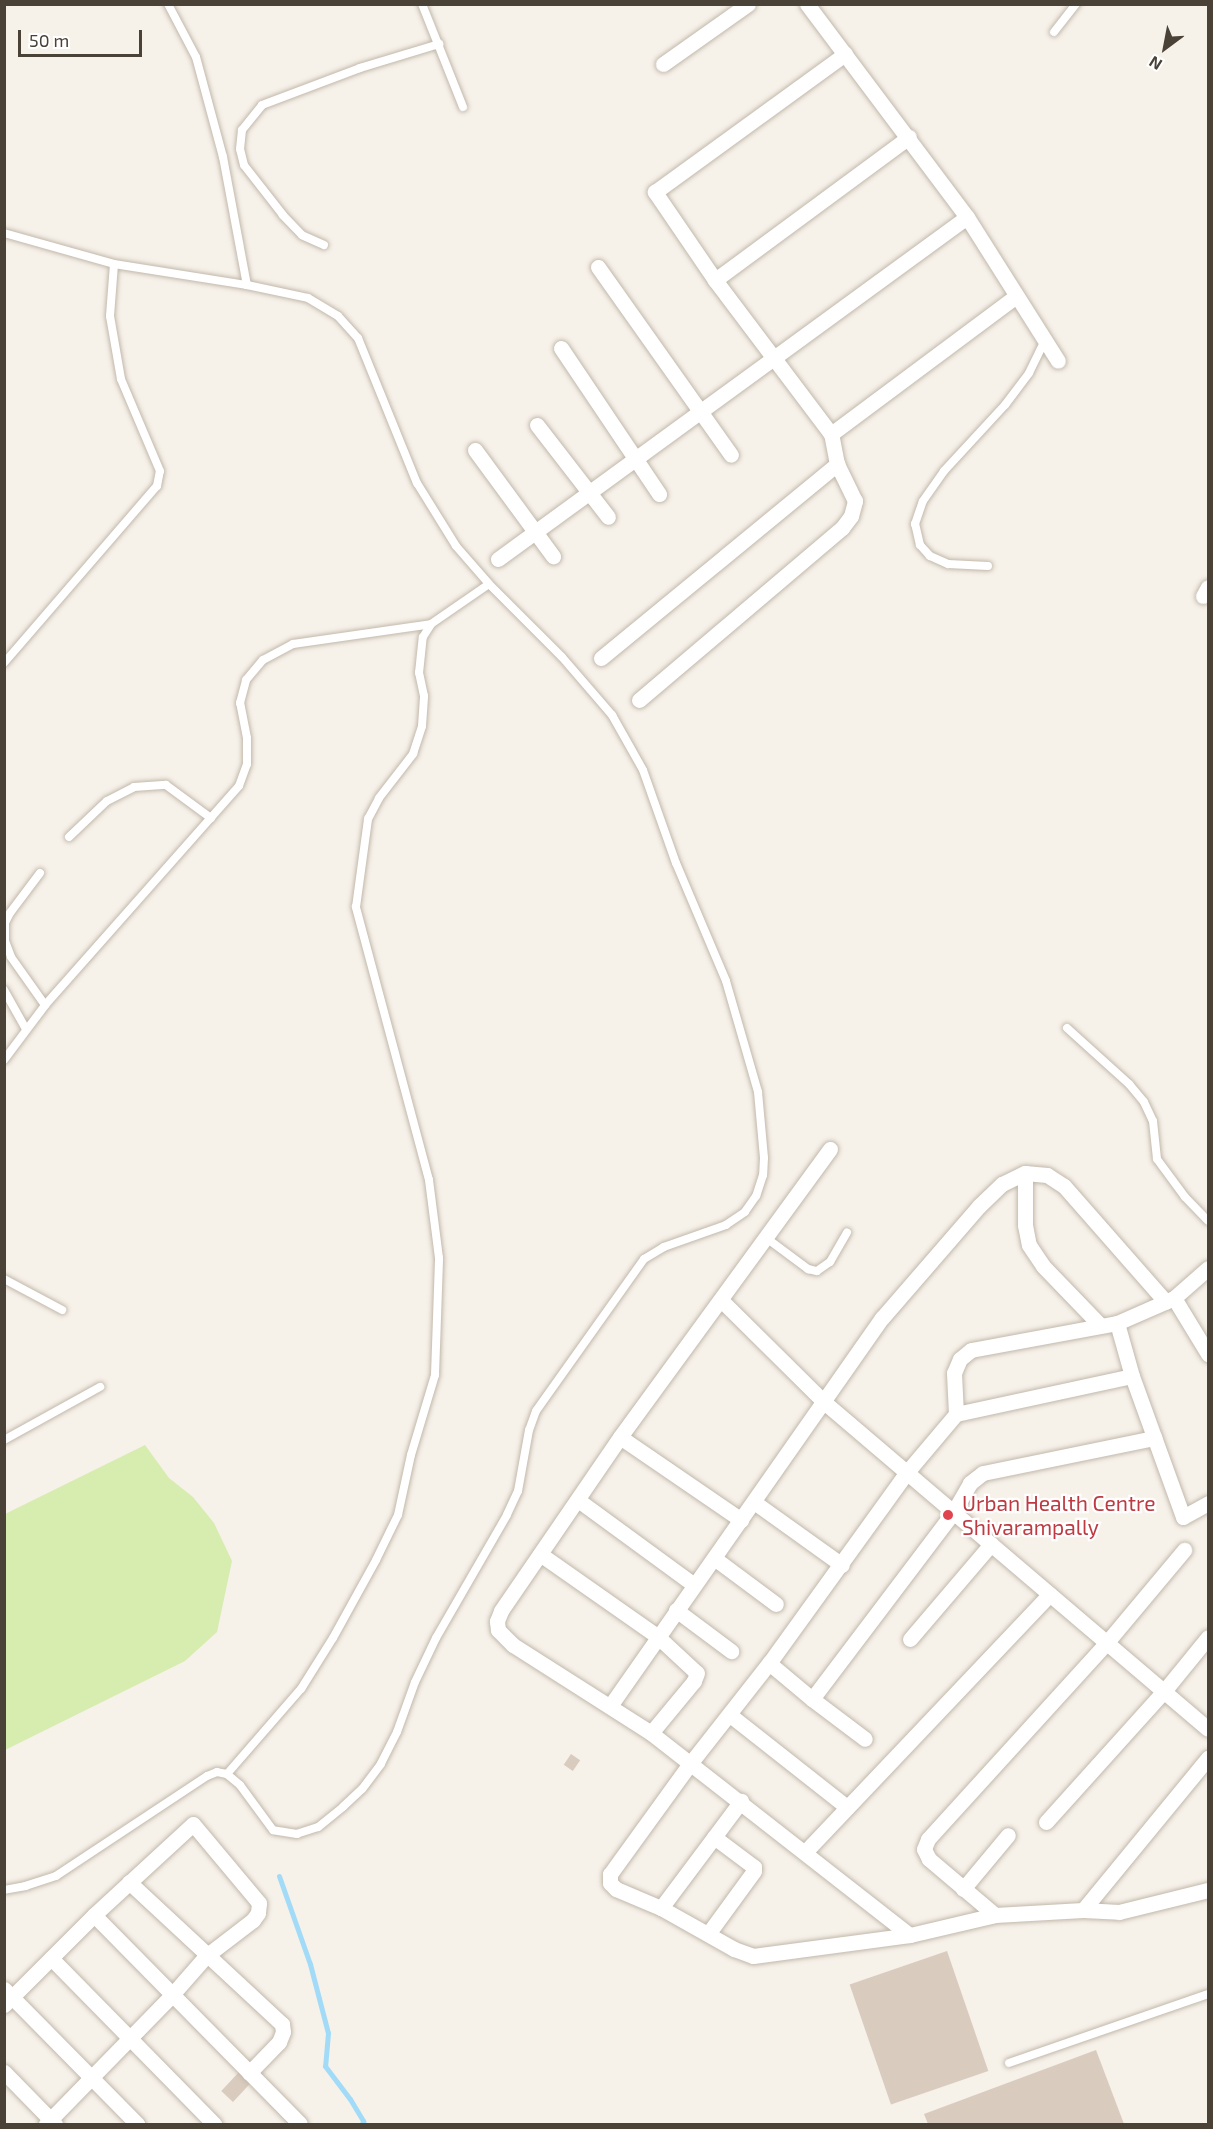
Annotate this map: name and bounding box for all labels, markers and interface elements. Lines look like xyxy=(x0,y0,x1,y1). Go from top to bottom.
scale bar xyxy=(21,18,146,56)
north arrow xyxy=(1135,18,1195,78)
text: 50 m xyxy=(29,29,69,51)
text: N xyxy=(1145,53,1165,75)
place label: Urban Health Centre Shivarampally xyxy=(962,1490,1155,1540)
marker: Urban Health Centre Shivarampally xyxy=(939,1506,957,1524)

